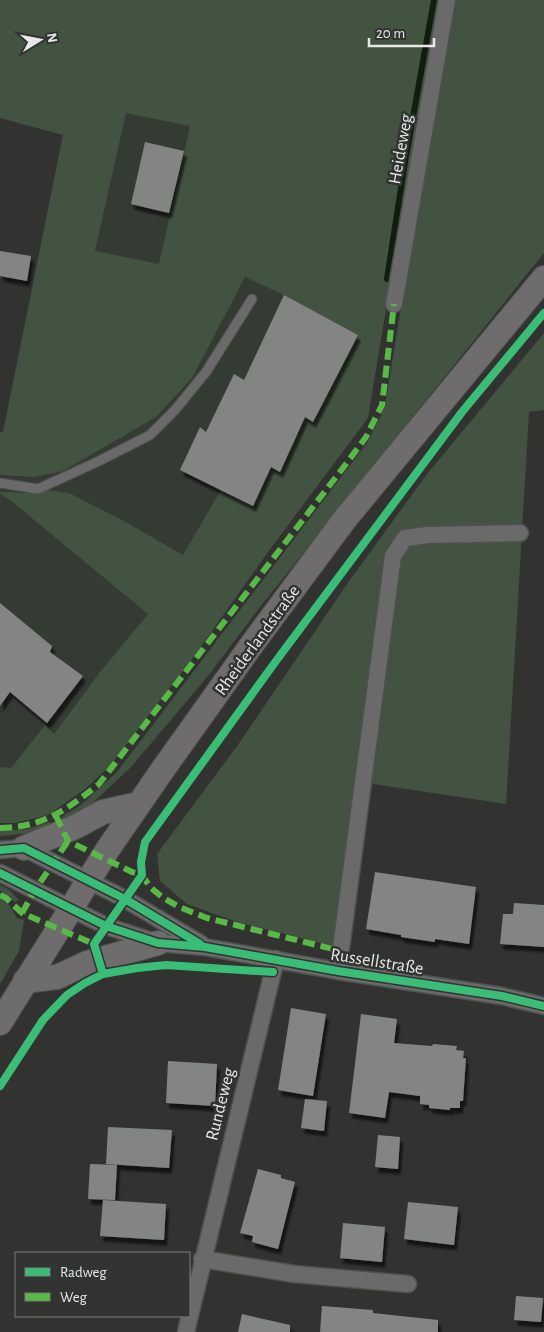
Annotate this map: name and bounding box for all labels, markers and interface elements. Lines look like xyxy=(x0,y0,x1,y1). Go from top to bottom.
north arrow xyxy=(15,15,65,65)
scale bar xyxy=(369,15,434,47)
text: 20 m xyxy=(376,26,405,41)
text: N xyxy=(44,32,60,44)
street label: Heideweg xyxy=(386,112,416,186)
street label: Rheiderlandstraße xyxy=(212,582,304,699)
street label: Russellstraße xyxy=(329,946,425,978)
street label: Rundeweg xyxy=(203,1066,239,1142)
legend xyxy=(15,1252,190,1317)
text: Radweg xyxy=(60,1265,107,1280)
text: Weg xyxy=(60,1290,88,1305)

